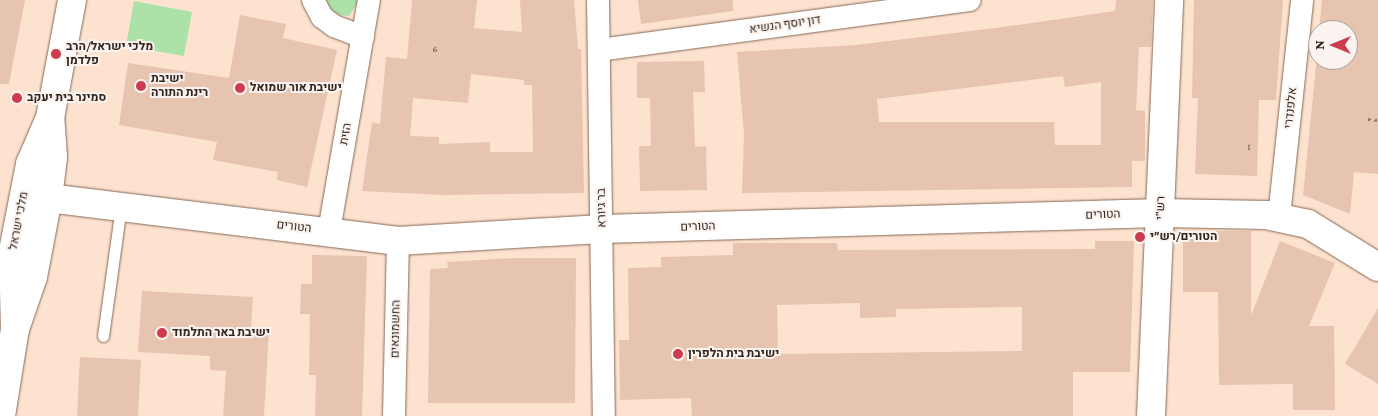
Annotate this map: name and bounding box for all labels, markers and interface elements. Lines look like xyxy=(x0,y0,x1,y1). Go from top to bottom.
street label: דון יוסף הנשיא xyxy=(748,13,822,37)
north arrow xyxy=(1308,20,1358,70)
place label: מלכי ישראל/הרב פלדמן xyxy=(66,40,153,68)
text: N xyxy=(1311,40,1327,50)
house number: 6 xyxy=(432,43,438,55)
marker: מלכי ישראל/הרב פלדמן xyxy=(50,48,62,60)
place label: ישיבת רינת התורה xyxy=(151,72,208,100)
marker: ישיבת רינת התורה xyxy=(135,80,147,92)
place label: ישיבת אור שמואל xyxy=(250,81,342,95)
marker: ישיבת אור שמואל xyxy=(234,82,246,94)
street label: אלפנדרי xyxy=(1282,87,1300,129)
place label: סמינר בית יעקב xyxy=(27,91,106,105)
marker: סמינר בית יעקב xyxy=(11,92,23,104)
street label: הזית xyxy=(337,122,355,146)
house number: 1 xyxy=(1247,141,1251,153)
street label: בר גיורא xyxy=(594,188,610,228)
street label: מלכי ישראל xyxy=(6,191,32,251)
street label: רש"י xyxy=(1153,196,1169,220)
street label: הטורים xyxy=(1085,207,1121,223)
street label: הטורים xyxy=(276,218,312,236)
street label: הטורים xyxy=(680,219,716,235)
place label: הטורים/רש״י xyxy=(1150,230,1217,244)
marker: הטורים/רש״י xyxy=(1134,231,1146,243)
street label: החשמונאים xyxy=(388,300,404,358)
place label: ישיבת באר התלמוד xyxy=(172,326,270,340)
marker: ישיבת באר התלמוד xyxy=(156,327,168,339)
place label: ישיבת בית הלפרין xyxy=(688,347,779,361)
marker: ישיבת בית הלפרין xyxy=(672,348,684,360)

